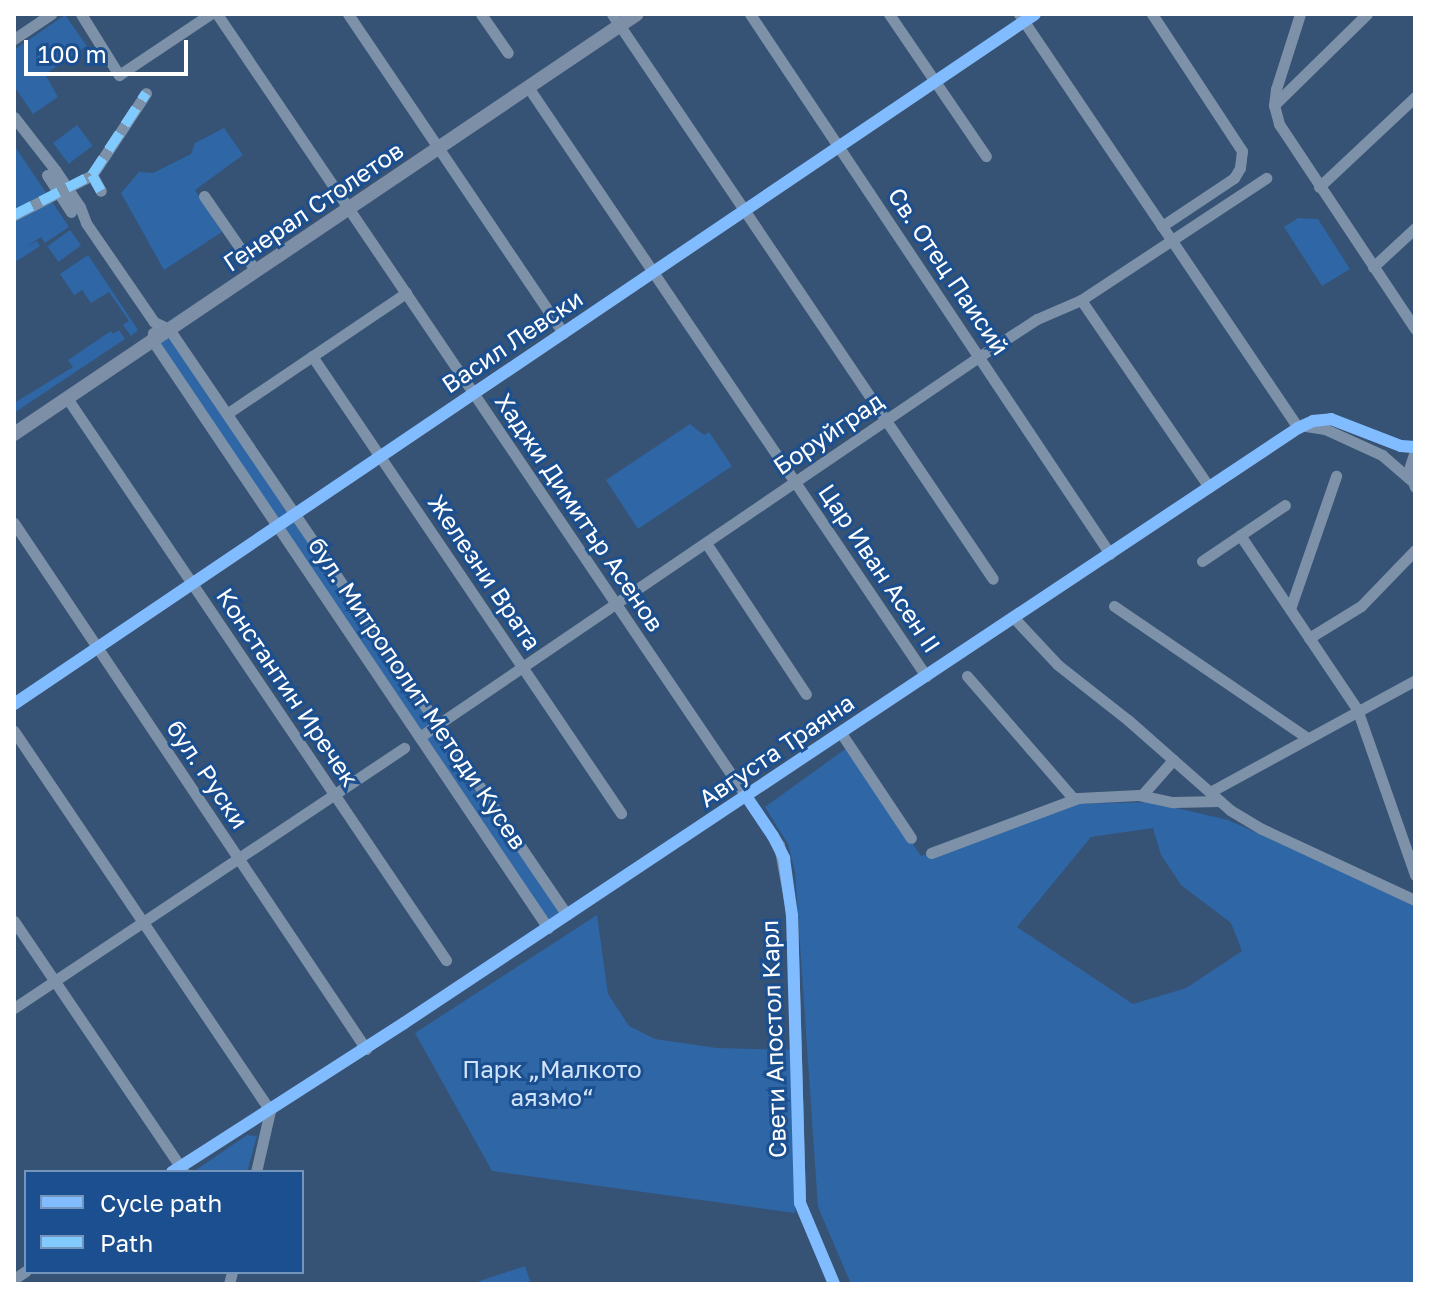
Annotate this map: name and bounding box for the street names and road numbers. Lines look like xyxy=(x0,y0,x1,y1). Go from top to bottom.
street label: Генерал Столетов xyxy=(218,135,408,277)
street label: Св. Отец Паисий xyxy=(882,182,1016,360)
street label: Васил Левски xyxy=(436,283,588,399)
street label: Боруйград xyxy=(767,386,889,480)
street label: Хаджи Димитър Асенов xyxy=(489,387,671,637)
street label: Цар Иван Асен II xyxy=(813,478,947,658)
street label: Железни Врата xyxy=(422,489,548,655)
street label: бул. Митрополит Методи Кусев xyxy=(303,532,533,854)
street label: Константин Иречек xyxy=(211,582,365,792)
street label: Августа Траяна xyxy=(693,687,859,813)
street label: бул. Руски xyxy=(161,714,255,834)
street label: Свети Апостол Карл xyxy=(754,919,792,1159)

